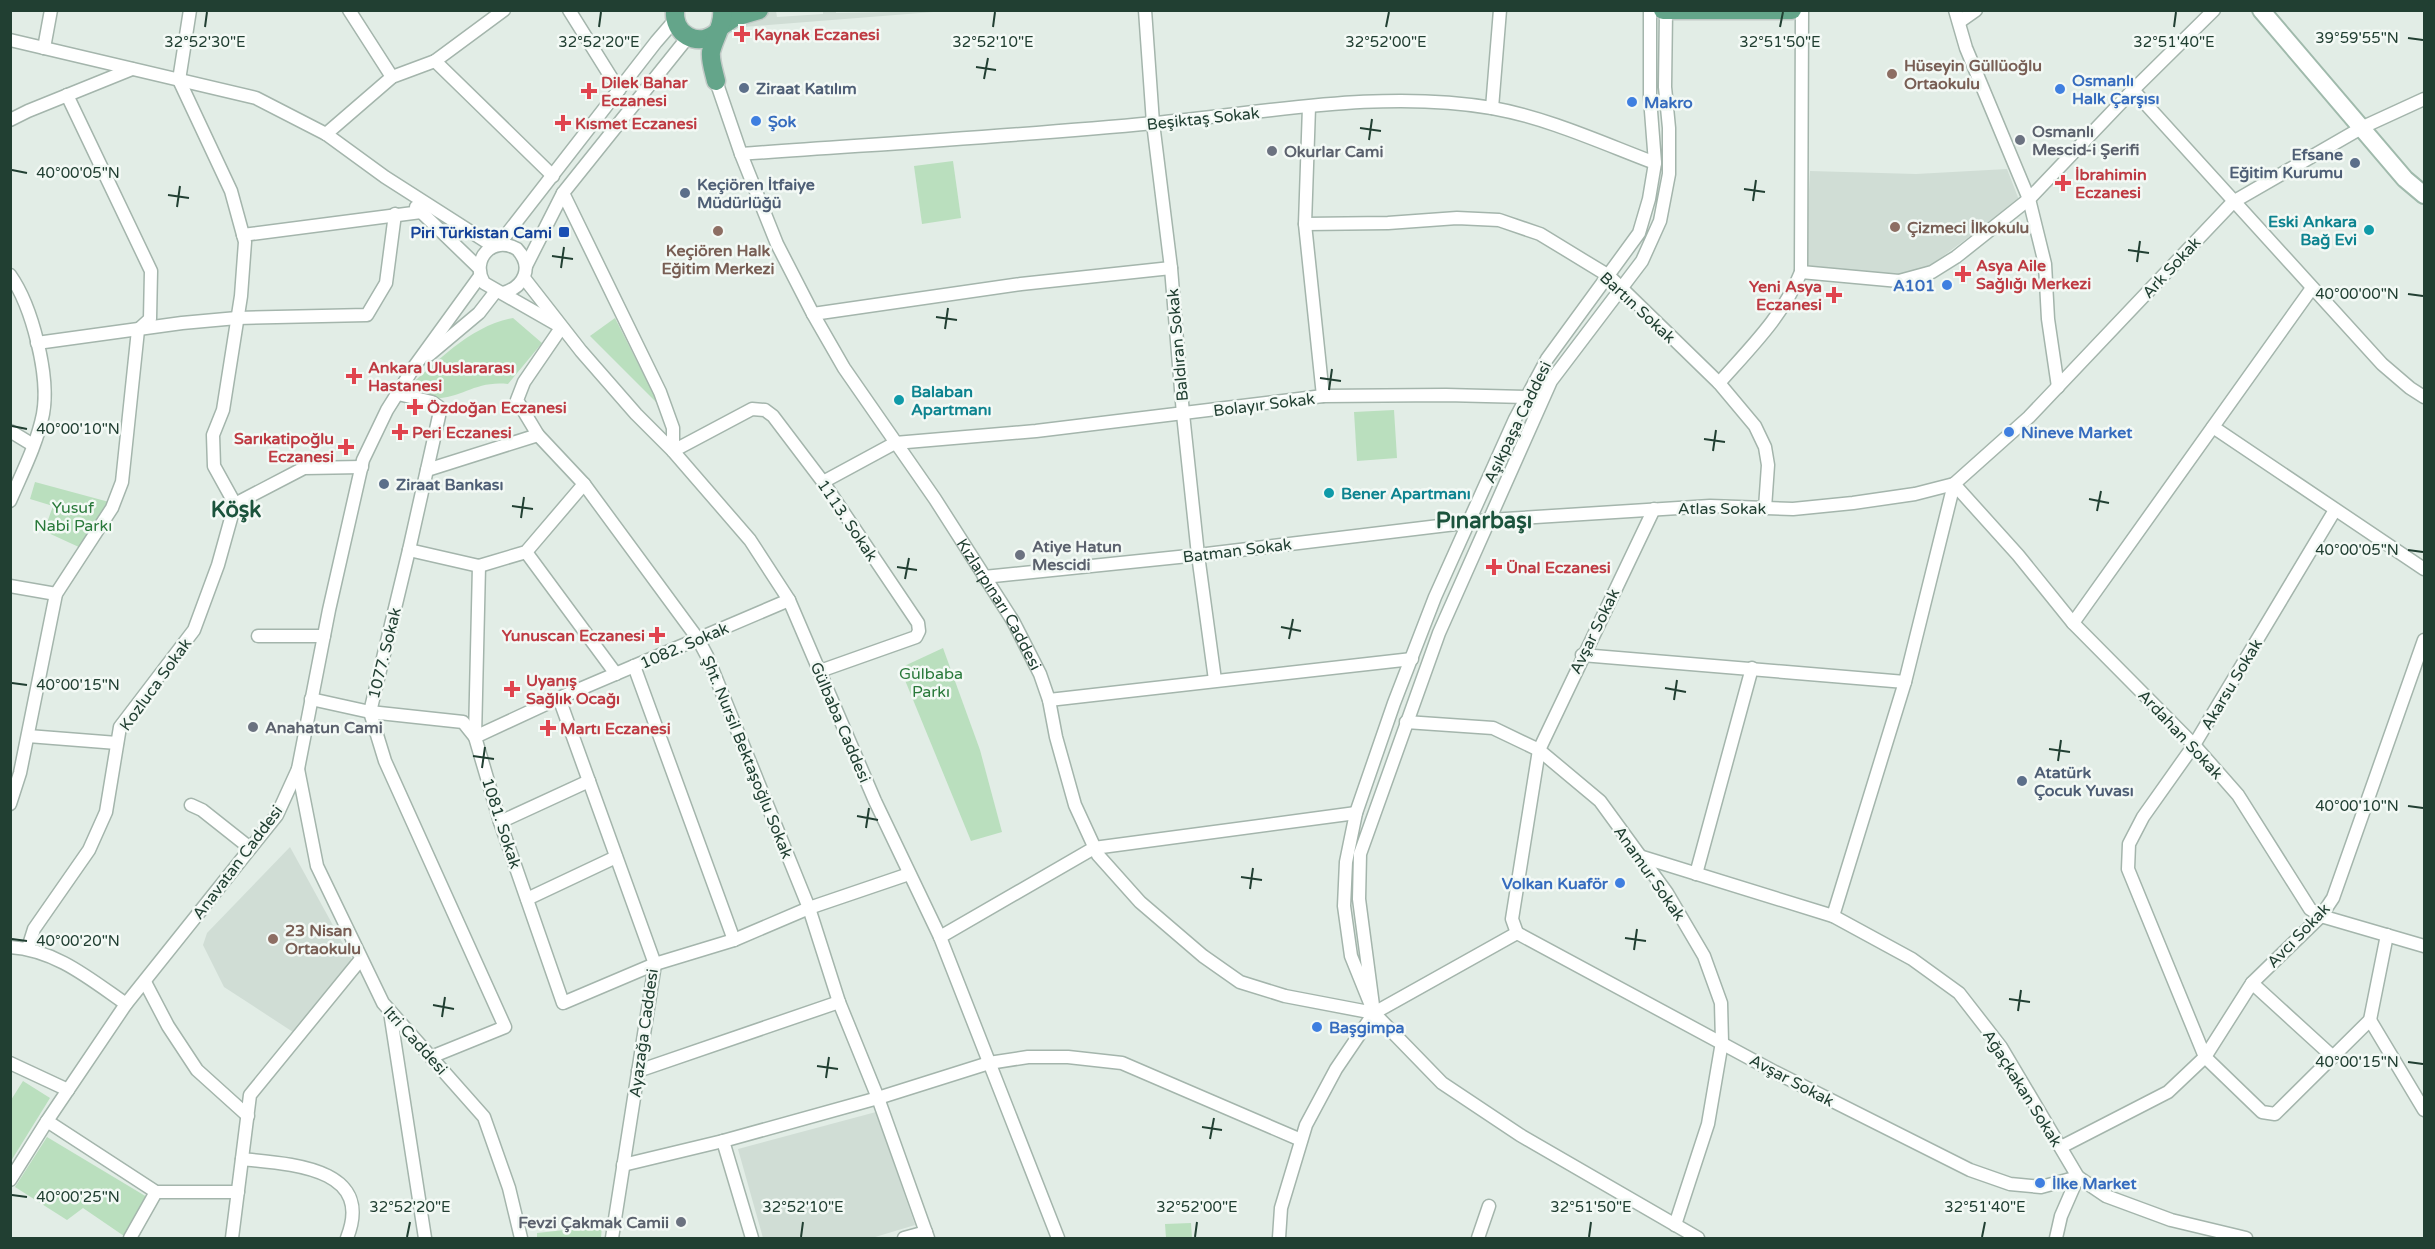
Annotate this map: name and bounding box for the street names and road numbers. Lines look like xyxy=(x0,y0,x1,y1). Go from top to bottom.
street label: Beşiktaş Sokak xyxy=(1146,103,1261,135)
street label: Ark Sokak xyxy=(2138,233,2205,303)
street label: Bartın Sokak xyxy=(1595,268,1679,348)
street label: Baldıran Sokak xyxy=(1163,287,1193,402)
street label: Aşıkpaşa Caddesi xyxy=(1480,358,1556,487)
street label: Bolayır Sokak xyxy=(1212,389,1316,421)
street label: 1113. Sokak xyxy=(812,476,882,565)
street label: Atlas Sokak xyxy=(1678,499,1766,519)
street label: Batman Sokak xyxy=(1182,534,1293,568)
street label: Kızlarpınarı Caddesi xyxy=(952,535,1045,674)
street label: Avşar Sokak xyxy=(1566,585,1624,677)
street label: 1077. Sokak xyxy=(364,605,406,701)
street label: 1082. Sokak xyxy=(637,618,732,674)
street label: Kozluca Sokak xyxy=(115,634,196,735)
street label: Akarsu Sokak xyxy=(2197,635,2267,734)
street label: Şht. Nursil Bektaşoğlu Sokak xyxy=(697,653,797,862)
street label: Gülbaba Caddesi xyxy=(806,659,875,786)
street label: Ardahan Sokak xyxy=(2134,686,2227,784)
street label: 1081. Sokak xyxy=(477,775,525,872)
street label: Anavatan Caddesi xyxy=(188,802,287,924)
street label: Anamur Sokak xyxy=(1609,822,1689,925)
street label: Avcı Sokak xyxy=(2263,899,2335,972)
street label: Ayazağa Caddesi xyxy=(625,967,663,1099)
street label: Itri Caddesi xyxy=(379,1002,451,1079)
street label: Ağaçkakan Sokak xyxy=(1978,1026,2066,1151)
street label: Avşar Sokak xyxy=(1746,1050,1837,1112)

